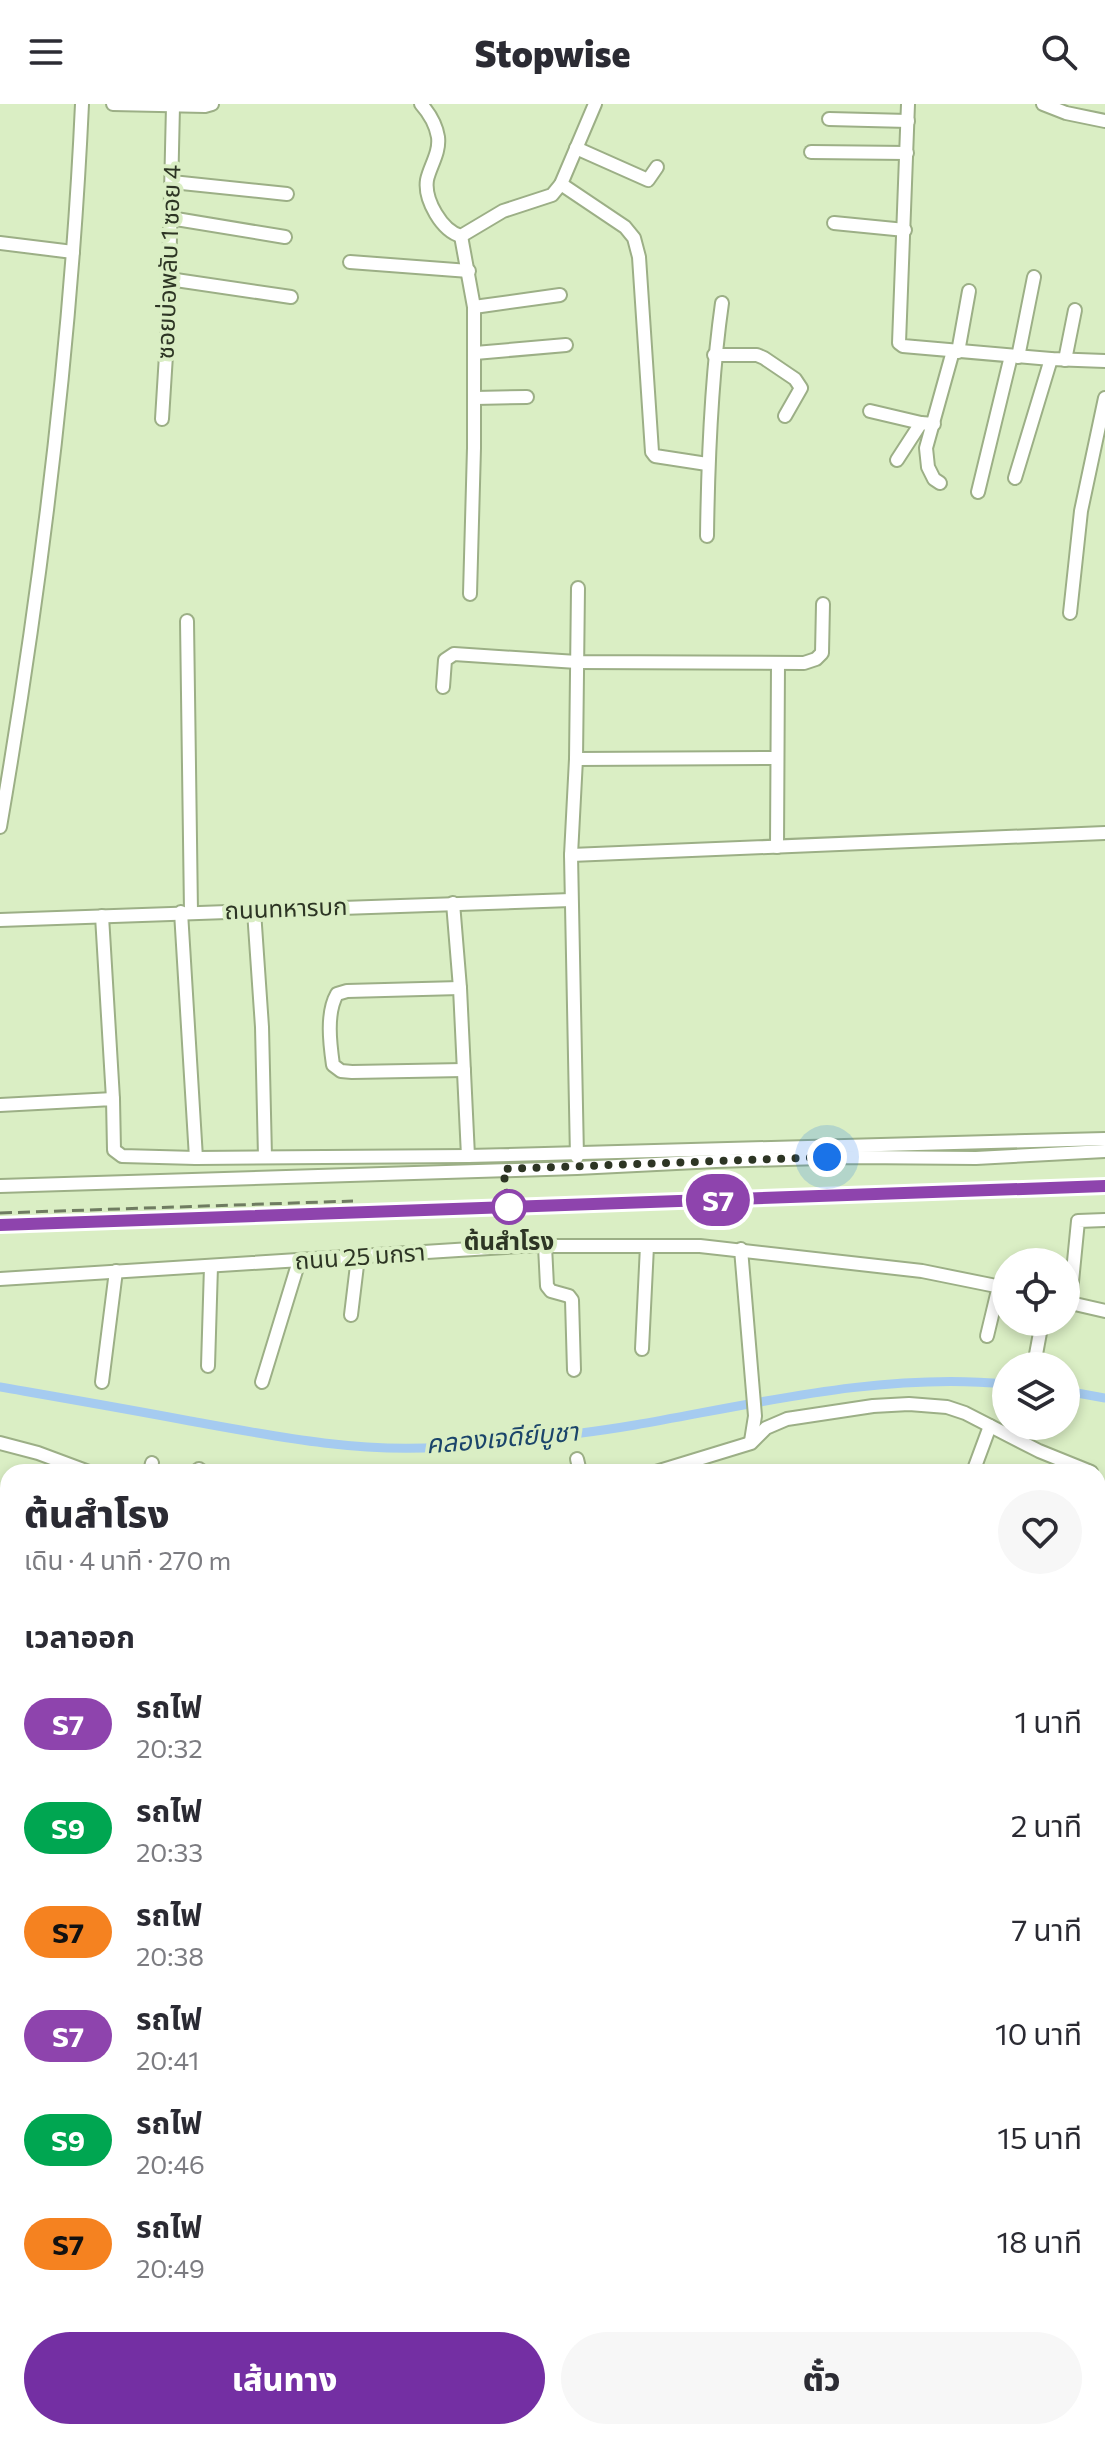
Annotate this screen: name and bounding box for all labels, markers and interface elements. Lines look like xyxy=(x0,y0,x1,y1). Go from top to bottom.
icon: menu xyxy=(24,30,68,74)
text: Stopwise xyxy=(474,30,631,74)
icon: search xyxy=(1037,30,1081,74)
street label: ซอยบ่อพลับ 1 ซอย 4 xyxy=(150,164,185,360)
street label: ถนนทหารบก xyxy=(224,891,348,924)
your location xyxy=(807,1137,847,1177)
line badge: S7 xyxy=(682,1174,754,1226)
text: S7 xyxy=(702,1183,734,1217)
marker: ต้นสำโรง xyxy=(492,1190,526,1224)
place label: ต้นสำโรง xyxy=(464,1226,554,1255)
street label: ถนน 25 มกรา xyxy=(294,1236,426,1275)
map controls xyxy=(992,1248,1080,1440)
button: locate xyxy=(992,1248,1080,1336)
button: layers xyxy=(992,1352,1080,1440)
water label: คลองเจดีย์บูชา xyxy=(425,1414,581,1461)
text: ต้นสำโรง xyxy=(24,1488,170,1535)
button: heart xyxy=(998,1490,1082,1574)
text: เดิน · 4 นาที · 270 m xyxy=(24,1544,231,1575)
text: เวลาออก xyxy=(24,1617,135,1654)
text: รถไฟ xyxy=(136,1687,202,1724)
text: 1 นาที xyxy=(1015,1702,1082,1739)
text: S7 xyxy=(52,1707,84,1741)
text: 20:32 xyxy=(136,1732,203,1763)
text: รถไฟ xyxy=(136,1791,202,1828)
text: 2 นาที xyxy=(1011,1806,1082,1843)
text: S9 xyxy=(51,1811,85,1845)
text: 20:33 xyxy=(136,1836,203,1867)
text: รถไฟ xyxy=(136,1895,202,1932)
text: 7 นาที xyxy=(1012,1910,1082,1947)
text: S7 xyxy=(52,1915,84,1949)
text: 20:38 xyxy=(136,1940,204,1971)
text: รถไฟ xyxy=(136,1999,202,2036)
text: 10 นาที xyxy=(995,2014,1082,2051)
text: S7 xyxy=(52,2019,84,2053)
text: 20:41 xyxy=(136,2044,199,2075)
text: รถไฟ xyxy=(136,2103,202,2140)
text: 15 นาที xyxy=(997,2118,1082,2155)
text: S9 xyxy=(51,2123,85,2157)
text: 20:46 xyxy=(136,2148,205,2179)
text: รถไฟ xyxy=(136,2207,202,2244)
text: 18 นาที xyxy=(996,2222,1082,2259)
text: S7 xyxy=(52,2227,84,2261)
text: 20:49 xyxy=(136,2252,205,2283)
button: เส้นทาง xyxy=(24,2332,545,2424)
button: ตั๋ว xyxy=(561,2332,1082,2424)

